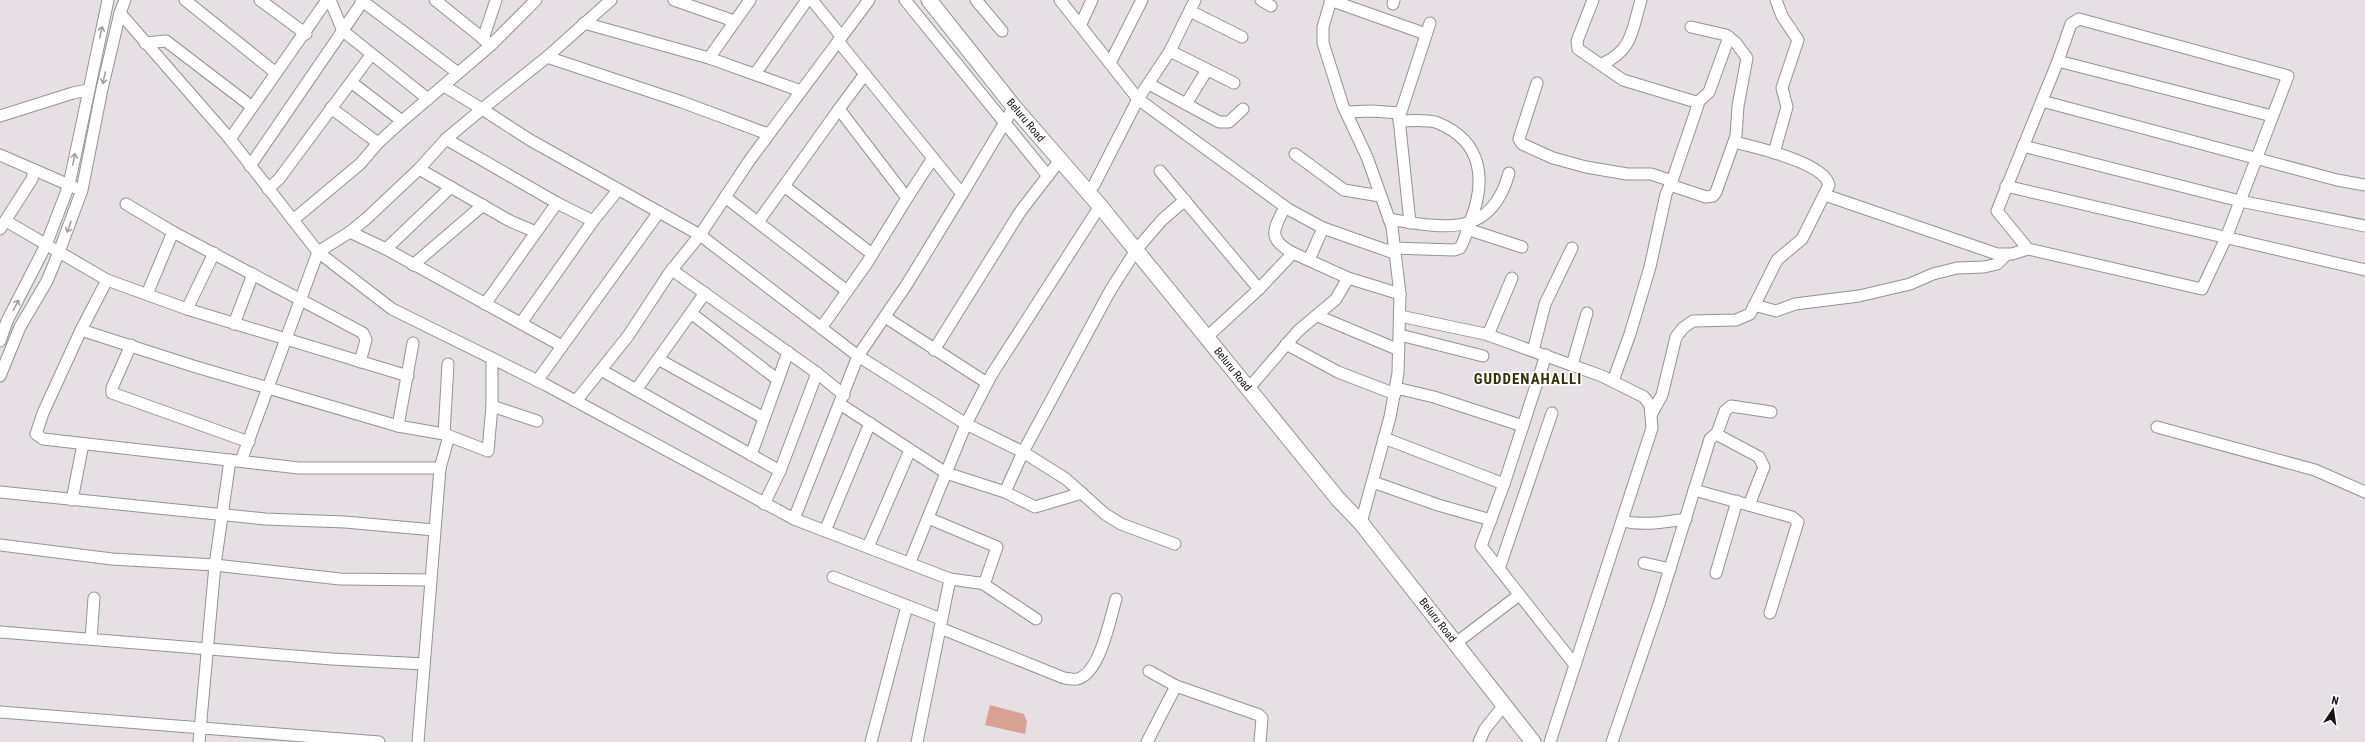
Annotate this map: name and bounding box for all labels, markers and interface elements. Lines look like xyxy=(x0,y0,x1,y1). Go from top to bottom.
one-way arrow xyxy=(98,26,106,39)
one-way arrow xyxy=(100,71,107,84)
street label: Beluru Road xyxy=(1004,96,1047,145)
one-way arrow xyxy=(71,153,79,166)
one-way arrow xyxy=(65,220,72,233)
one-way arrow xyxy=(12,299,20,311)
street label: Beluru Road xyxy=(1211,345,1254,394)
district label: GUDDENAHALLI xyxy=(1474,370,1582,388)
street label: Beluru Road xyxy=(1416,596,1459,645)
north arrow xyxy=(2313,690,2353,730)
text: N xyxy=(2330,694,2340,708)

